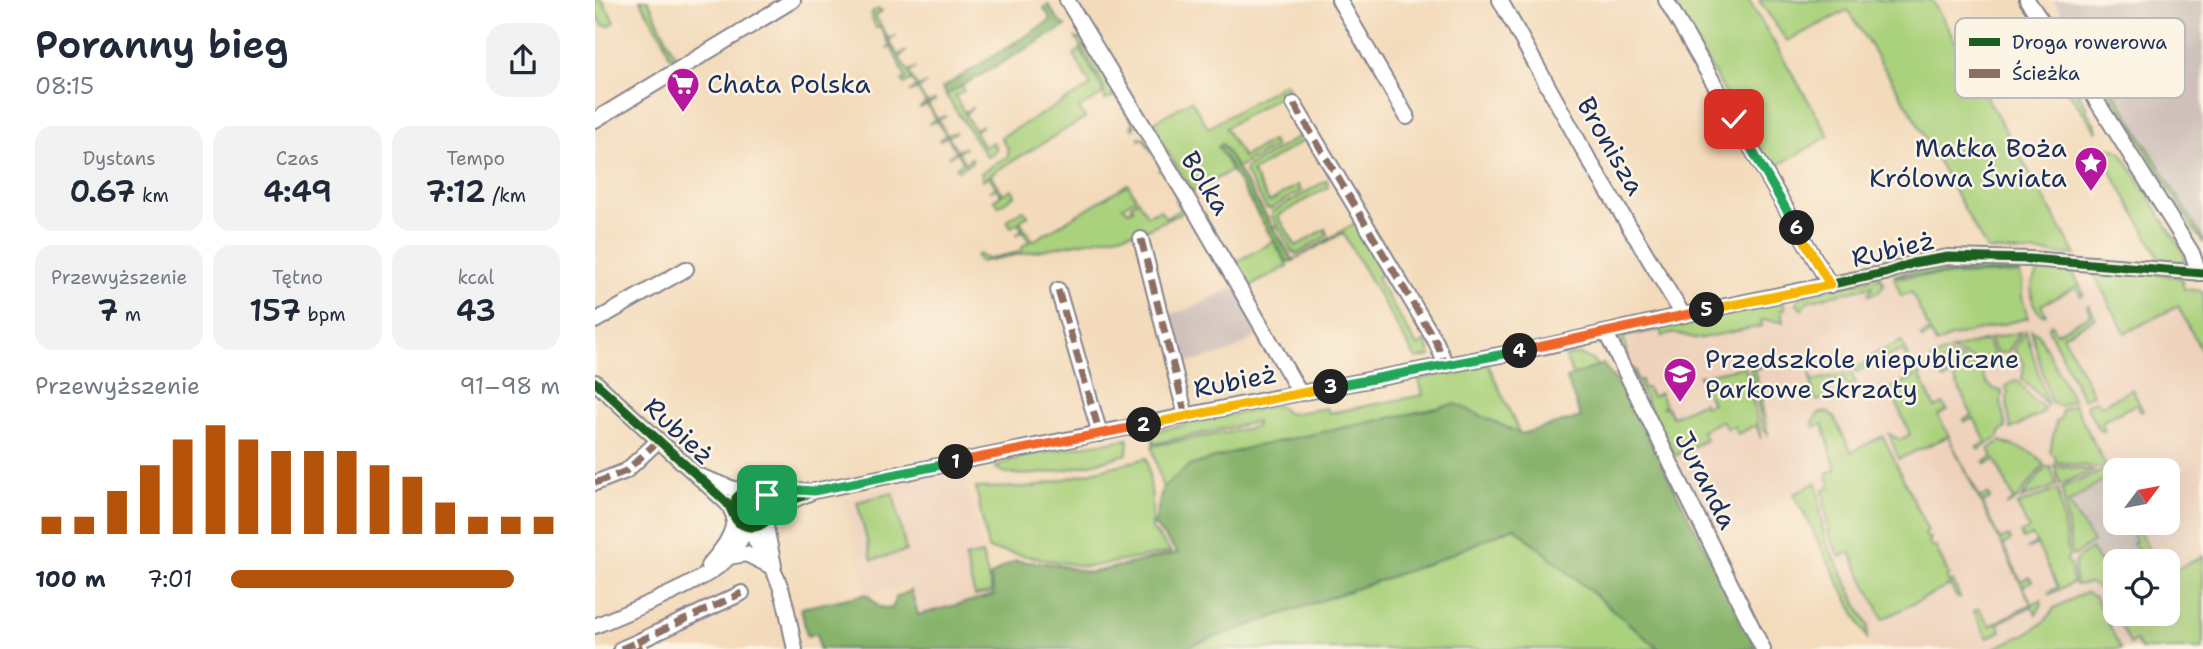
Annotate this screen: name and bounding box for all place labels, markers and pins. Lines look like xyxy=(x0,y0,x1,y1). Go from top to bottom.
supermarket icon: Chata Polska xyxy=(664,65,702,114)
place label: Chata Polska xyxy=(707,66,871,101)
pin xyxy=(1704,89,1764,149)
place label: Matka Boża Królowa Świata xyxy=(1869,130,2067,195)
place icon: Matka Boża Królowa Świata xyxy=(2072,144,2110,193)
pin: 6 xyxy=(1779,210,1815,246)
pin: 5 xyxy=(1689,292,1725,328)
pin: 4 xyxy=(1503,334,1537,368)
place label: Przedszkole niepubliczne Parkowe Skrzaty xyxy=(1705,341,2020,406)
school or university icon: Przedszkole niepubliczne Parkowe Skrzaty xyxy=(1661,355,1699,404)
pin: 3 xyxy=(1313,370,1349,404)
pin: 2 xyxy=(1127,408,1161,442)
pin: 1 xyxy=(939,444,973,480)
pin xyxy=(737,465,797,525)

